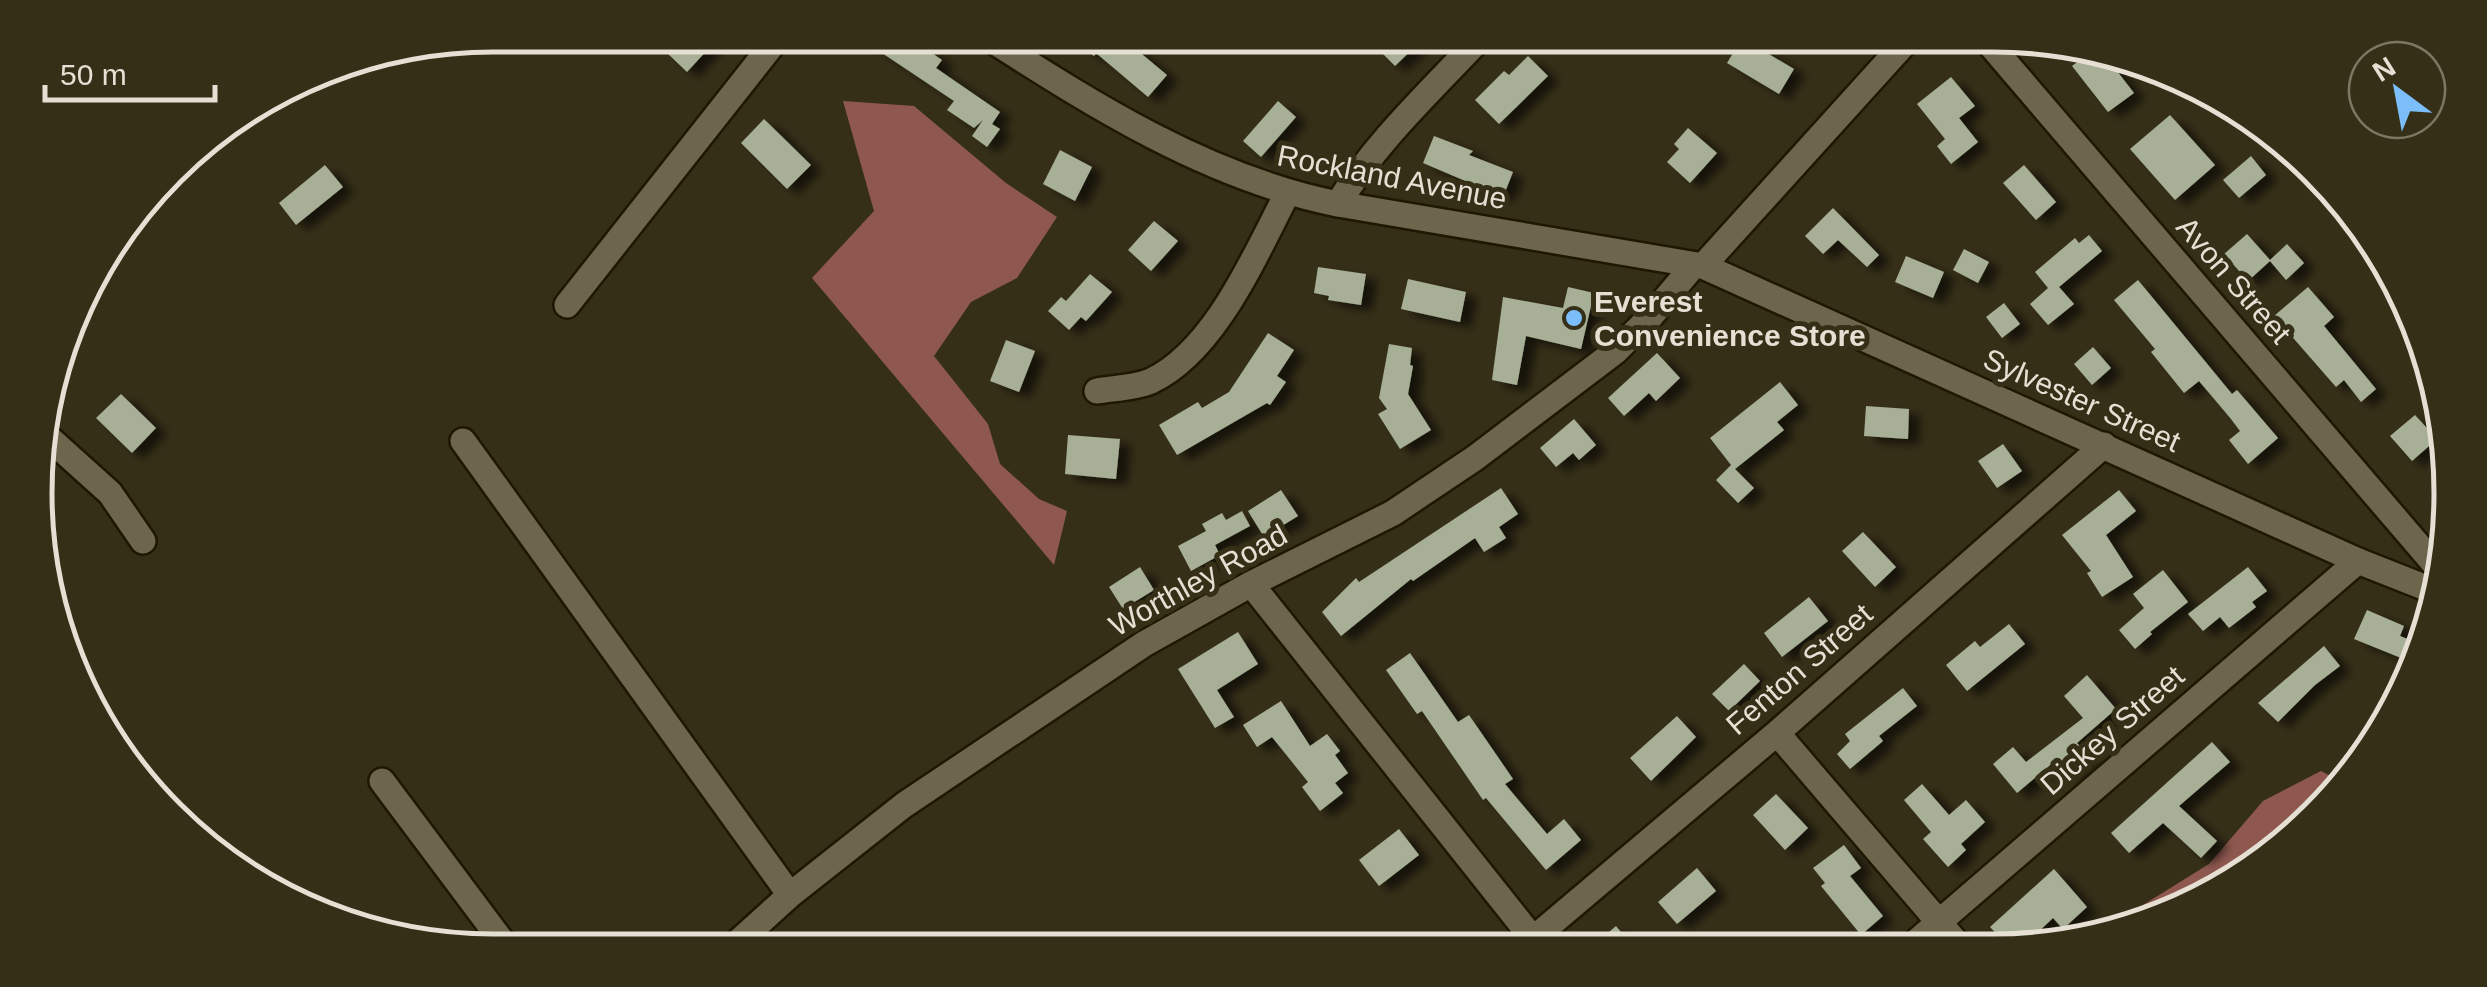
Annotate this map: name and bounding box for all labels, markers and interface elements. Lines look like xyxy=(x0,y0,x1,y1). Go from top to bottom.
scale bar xyxy=(45,40,215,102)
north arrow xyxy=(2347,40,2447,140)
text: N xyxy=(2367,51,2401,88)
text: 50 m xyxy=(60,58,127,91)
street label: Rockland Avenue xyxy=(1275,139,1509,215)
street label: Avon Street xyxy=(2170,210,2298,350)
place label: Everest Convenience Store xyxy=(1594,285,1866,352)
marker: Everest Convenience Store xyxy=(1563,307,1585,329)
street label: Sylvester Street xyxy=(1979,342,2186,458)
street label: Worthley Road xyxy=(1103,518,1293,642)
street label: Fenton Street xyxy=(1720,596,1879,741)
street label: Dickey Street xyxy=(2034,659,2191,801)

